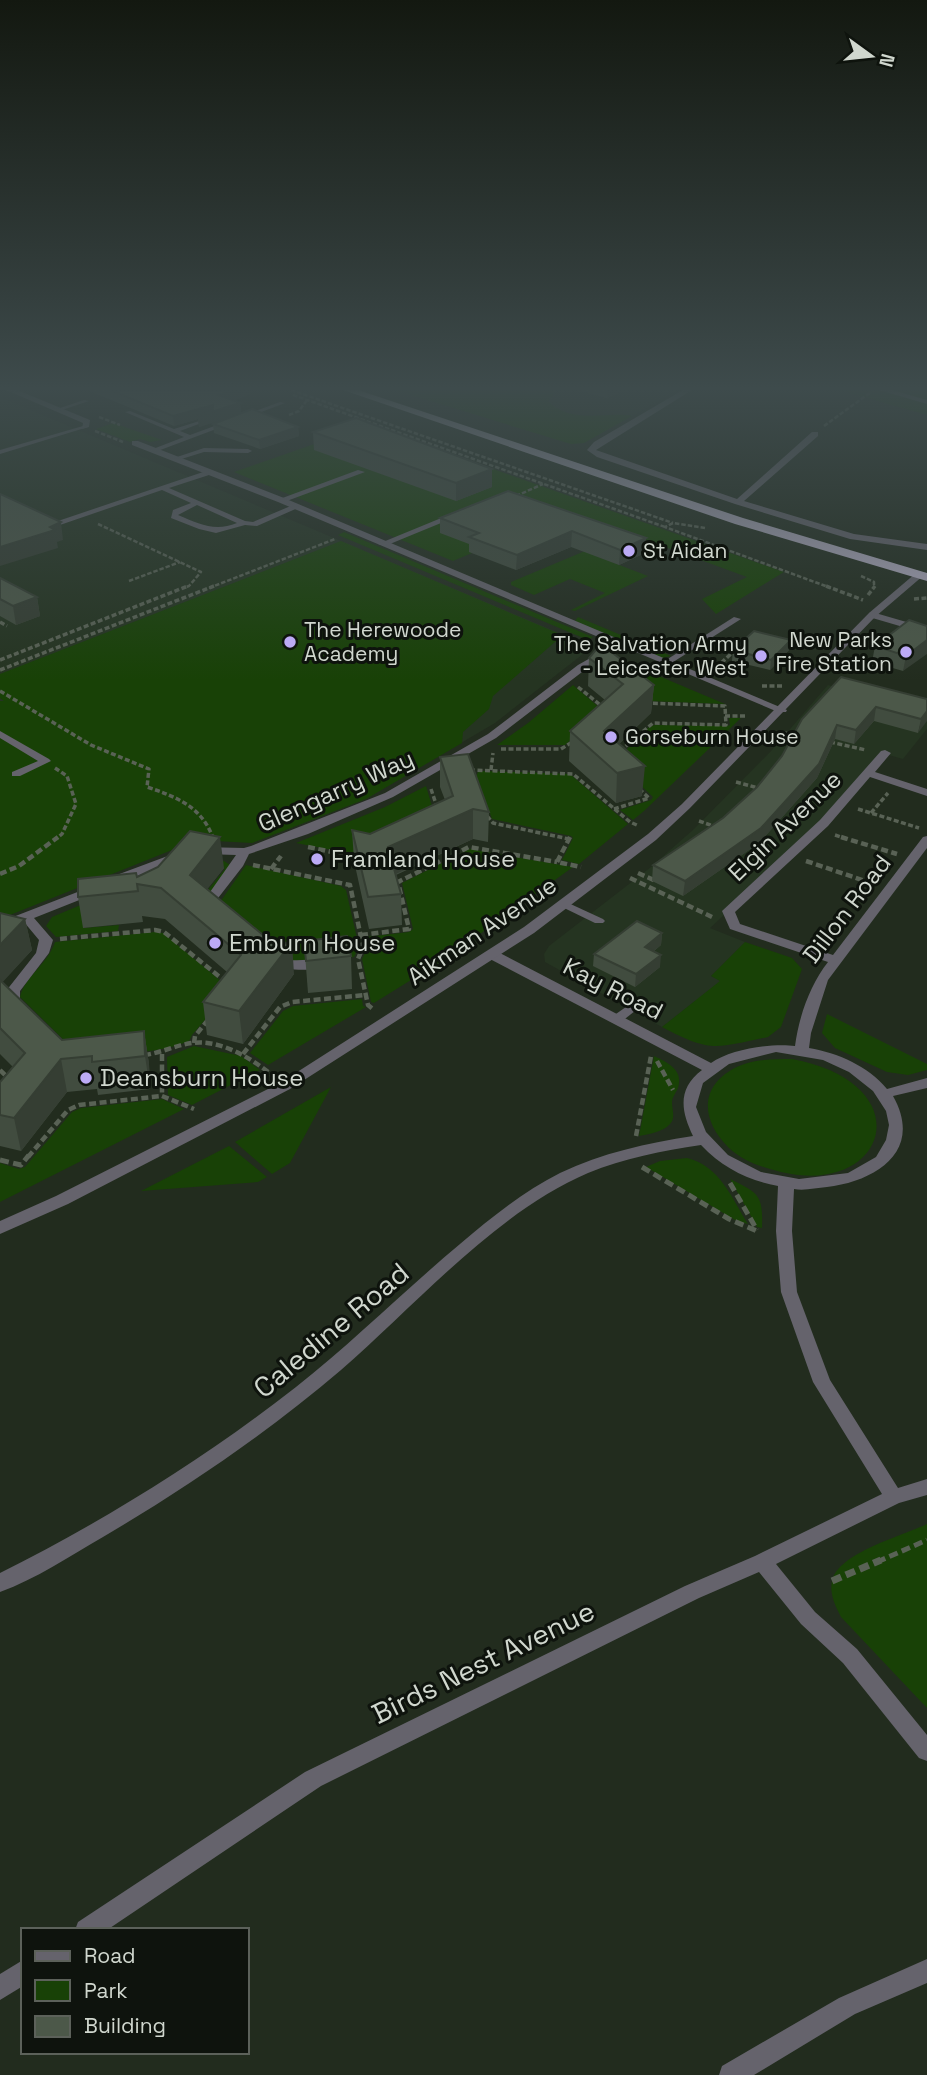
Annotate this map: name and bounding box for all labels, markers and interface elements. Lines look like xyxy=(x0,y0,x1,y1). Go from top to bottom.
north arrow xyxy=(836,21,906,91)
text: N xyxy=(873,51,901,70)
place label: St Aidan xyxy=(643,537,728,564)
marker: St Aidan xyxy=(621,543,637,559)
place label: The Herewoode Academy xyxy=(304,616,462,667)
place label: New Parks Fire Station xyxy=(776,626,892,677)
place label: The Salvation Army - Leicester West xyxy=(554,630,747,681)
marker: The Herewoode Academy xyxy=(282,634,298,650)
marker: New Parks Fire Station xyxy=(898,644,914,660)
marker: The Salvation Army - Leicester West xyxy=(753,648,769,664)
place label: Gorseburn House xyxy=(625,723,799,750)
marker: Gorseburn House xyxy=(603,729,619,745)
street label: Glengarry Way xyxy=(253,742,419,839)
street label: Elgin Avenue xyxy=(721,764,848,888)
place label: Framland House xyxy=(331,843,515,874)
street label: Dillon Road xyxy=(796,848,898,969)
marker: Framland House xyxy=(309,851,325,867)
street label: Aikman Avenue xyxy=(401,869,562,992)
place label: Emburn House xyxy=(229,927,395,958)
marker: Emburn House xyxy=(207,935,223,951)
street label: Kay Road xyxy=(558,950,668,1027)
place label: Deansburn House xyxy=(100,1062,303,1093)
marker: Deansburn House xyxy=(78,1070,94,1086)
street label: Caledine Road xyxy=(246,1254,416,1406)
street label: Birds Nest Avenue xyxy=(366,1592,600,1732)
legend xyxy=(21,1928,248,2054)
text: Road xyxy=(84,1942,136,1969)
text: Park xyxy=(84,1977,128,2004)
text: Building xyxy=(84,2012,166,2039)

